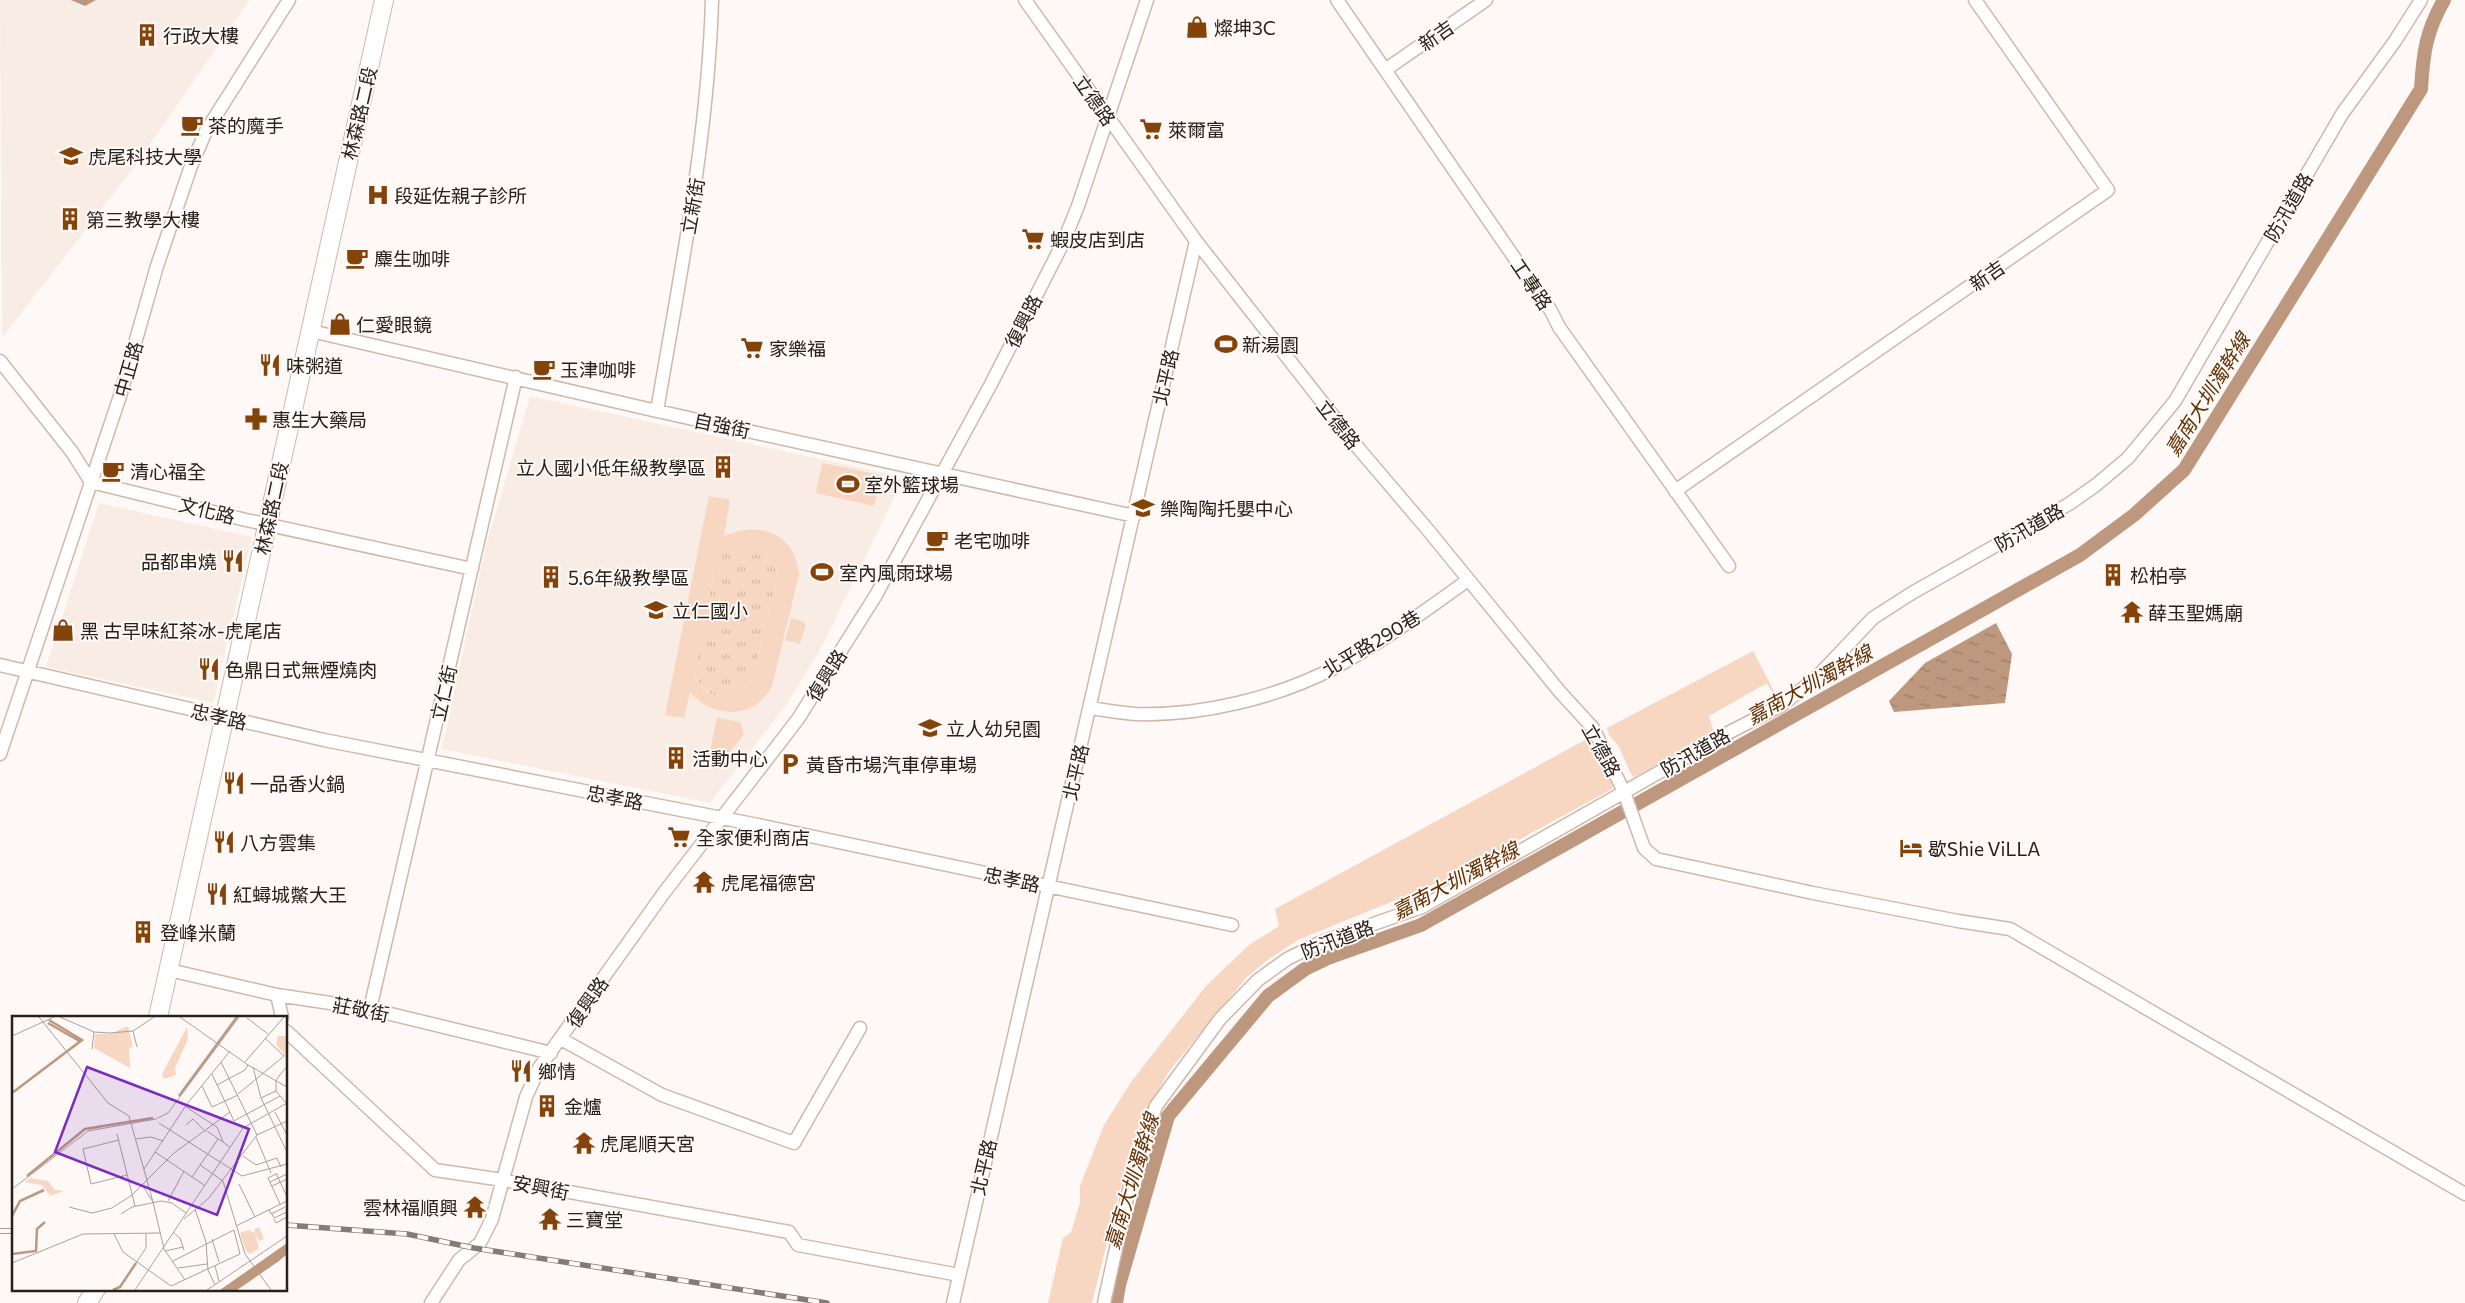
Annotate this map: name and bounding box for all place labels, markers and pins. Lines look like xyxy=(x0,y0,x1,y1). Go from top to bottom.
shop icon: 燦坤3C xyxy=(1184,14,1210,40)
place label: 燦坤3C xyxy=(1214,16,1276,39)
building icon: 行政大樓 xyxy=(134,22,160,48)
place label: 行政大樓 xyxy=(163,24,239,47)
cafe icon: 茶的魔手 xyxy=(179,112,205,138)
place label: 茶的魔手 xyxy=(208,114,284,137)
supermarket icon: 萊爾富 xyxy=(1138,116,1164,142)
place label: 萊爾富 xyxy=(1168,118,1225,141)
school or university icon: 虎尾科技大學 xyxy=(58,143,84,169)
place label: 虎尾科技大學 xyxy=(88,145,202,168)
hospital icon: 段延佐親子診所 xyxy=(365,182,391,208)
place label: 段延佐親子診所 xyxy=(394,184,527,207)
building icon: 第三教學大樓 xyxy=(57,206,83,232)
place label: 第三教學大樓 xyxy=(86,208,200,231)
supermarket icon: 蝦皮店到店 xyxy=(1020,226,1046,252)
place label: 蝦皮店到店 xyxy=(1050,228,1145,251)
cafe icon: 麋生咖啡 xyxy=(344,245,370,271)
place label: 麋生咖啡 xyxy=(374,247,450,270)
shop icon: 仁愛眼鏡 xyxy=(327,311,353,337)
place label: 仁愛眼鏡 xyxy=(356,313,432,336)
sports icon: 新湯園 xyxy=(1213,331,1239,357)
place label: 新湯園 xyxy=(1242,333,1299,356)
supermarket icon: 家樂福 xyxy=(739,335,765,361)
place label: 家樂福 xyxy=(769,337,826,360)
restaurant icon: 味粥道 xyxy=(257,352,283,378)
place label: 味粥道 xyxy=(286,354,343,377)
cafe icon: 玉津咖啡 xyxy=(531,356,557,382)
place label: 玉津咖啡 xyxy=(560,358,636,381)
pharmacy icon: 惠生大藥局 xyxy=(243,406,269,432)
place label: 惠生大藥局 xyxy=(272,408,367,431)
building icon: 立人國小低年級教學區 xyxy=(710,454,736,480)
place label: 立人國小低年級教學區 xyxy=(516,456,706,479)
cafe icon: 清心福全 xyxy=(100,458,126,484)
place label: 清心福全 xyxy=(130,460,206,483)
sports icon: 室外籃球場 xyxy=(835,471,861,497)
place label: 室外籃球場 xyxy=(864,473,959,496)
school or university icon: 樂陶陶托嬰中心 xyxy=(1130,495,1156,521)
place label: 樂陶陶托嬰中心 xyxy=(1160,497,1293,520)
cafe icon: 老宅咖啡 xyxy=(924,527,950,553)
place label: 老宅咖啡 xyxy=(954,529,1030,552)
restaurant icon: 品都串燒 xyxy=(220,548,246,574)
place label: 品都串燒 xyxy=(141,550,217,573)
sports icon: 室內風雨球場 xyxy=(809,559,835,585)
place label: 室內風雨球場 xyxy=(839,561,953,584)
building icon: 松柏亭 xyxy=(2100,562,2126,588)
building icon: 5.6年級教學區 xyxy=(538,564,564,590)
place label: 松柏亭 xyxy=(2130,564,2187,587)
place label: 5.6年級教學區 xyxy=(568,566,689,589)
school or university icon: 立仁國小 xyxy=(643,597,669,623)
place label: 立仁國小 xyxy=(672,599,748,622)
temple icon: 薛玉聖媽廟 xyxy=(2119,599,2145,625)
place label: 薛玉聖媽廟 xyxy=(2148,601,2243,624)
shop icon: 黑 古早味紅茶冰-虎尾店 xyxy=(50,617,76,643)
place label: 黑 古早味紅茶冰-虎尾店 xyxy=(80,619,282,642)
restaurant icon: 色鼎日式無煙燒肉 xyxy=(196,656,222,682)
place label: 色鼎日式無煙燒肉 xyxy=(225,658,377,681)
school or university icon: 立人幼兒園 xyxy=(917,715,943,741)
place label: 立人幼兒園 xyxy=(946,717,1041,740)
building icon: 活動中心 xyxy=(663,745,689,771)
place label: 活動中心 xyxy=(692,747,768,770)
parking icon: 黃昏市場汽車停車場 xyxy=(777,751,803,777)
place label: 黃昏市場汽車停車場 xyxy=(806,753,977,776)
restaurant icon: 一品香火鍋 xyxy=(221,770,247,796)
place label: 一品香火鍋 xyxy=(250,772,345,795)
supermarket icon: 全家便利商店 xyxy=(666,824,692,850)
place label: 全家便利商店 xyxy=(696,826,810,849)
restaurant icon: 八方雲集 xyxy=(211,829,237,855)
place label: 八方雲集 xyxy=(240,831,316,854)
hotel icon: 歇Shie ViLLA xyxy=(1898,835,1924,861)
place label: 歇Shie ViLLA xyxy=(1928,837,2040,860)
temple icon: 虎尾福德宮 xyxy=(691,869,717,895)
place label: 虎尾福德宮 xyxy=(721,871,816,894)
restaurant icon: 紅蟳城鱉大王 xyxy=(204,881,230,907)
place label: 紅蟳城鱉大王 xyxy=(233,883,347,906)
building icon: 登峰米蘭 xyxy=(130,919,156,945)
place label: 登峰米蘭 xyxy=(160,921,236,944)
restaurant icon: 鄉情 xyxy=(508,1058,534,1084)
place label: 鄉情 xyxy=(538,1060,576,1083)
building icon: 金爐 xyxy=(534,1093,560,1119)
place label: 金爐 xyxy=(564,1095,602,1118)
temple icon: 虎尾順天宮 xyxy=(571,1130,597,1156)
place label: 虎尾順天宮 xyxy=(600,1132,695,1155)
temple icon: 雲林福順興 xyxy=(462,1194,488,1220)
place label: 雲林福順興 xyxy=(363,1196,458,1219)
temple icon: 三寶堂 xyxy=(537,1206,563,1232)
place label: 三寶堂 xyxy=(566,1208,623,1231)

